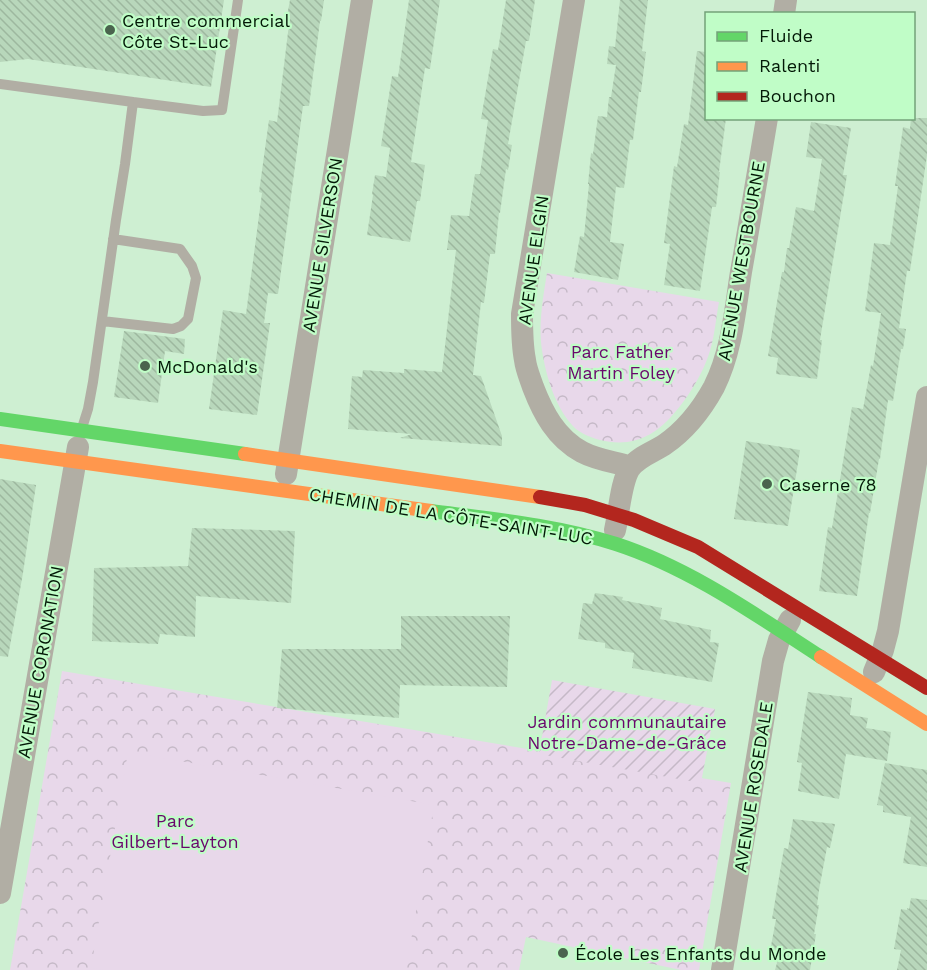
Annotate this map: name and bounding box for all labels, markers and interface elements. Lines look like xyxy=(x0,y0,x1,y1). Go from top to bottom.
place label: Centre commercial Côte St-Luc xyxy=(122,10,291,52)
legend xyxy=(705,12,915,120)
marker: Centre commercial Côte St-Luc xyxy=(103,23,117,37)
text: Fluide xyxy=(759,25,813,46)
text: Ralenti xyxy=(759,55,820,76)
text: Bouchon xyxy=(759,85,836,106)
street label: AVENUE SILVERSON xyxy=(298,156,346,334)
street label: AVENUE WESTBOURNE xyxy=(713,160,769,362)
street label: AVENUE ELGIN xyxy=(513,194,553,326)
park label: Parc Father Martin Foley xyxy=(567,341,675,383)
place label: McDonald's xyxy=(157,356,258,377)
marker: McDonald's xyxy=(138,359,152,373)
place label: Caserne 78 xyxy=(779,474,877,495)
marker: Caserne 78 xyxy=(760,477,774,491)
street label: CHEMIN DE LA CÔTE-SAINT-LUC xyxy=(308,483,594,549)
street label: AVENUE CORONATION xyxy=(13,564,67,760)
street label: AVENUE ROSEDALE xyxy=(729,700,777,874)
park label: Jardin communautaire Notre-Dame-de-Grâce xyxy=(527,711,727,753)
park label: Parc Gilbert-Layton xyxy=(111,810,239,852)
place label: École Les Enfants du Monde xyxy=(575,943,826,964)
marker: École Les Enfants du Monde xyxy=(556,946,570,960)

